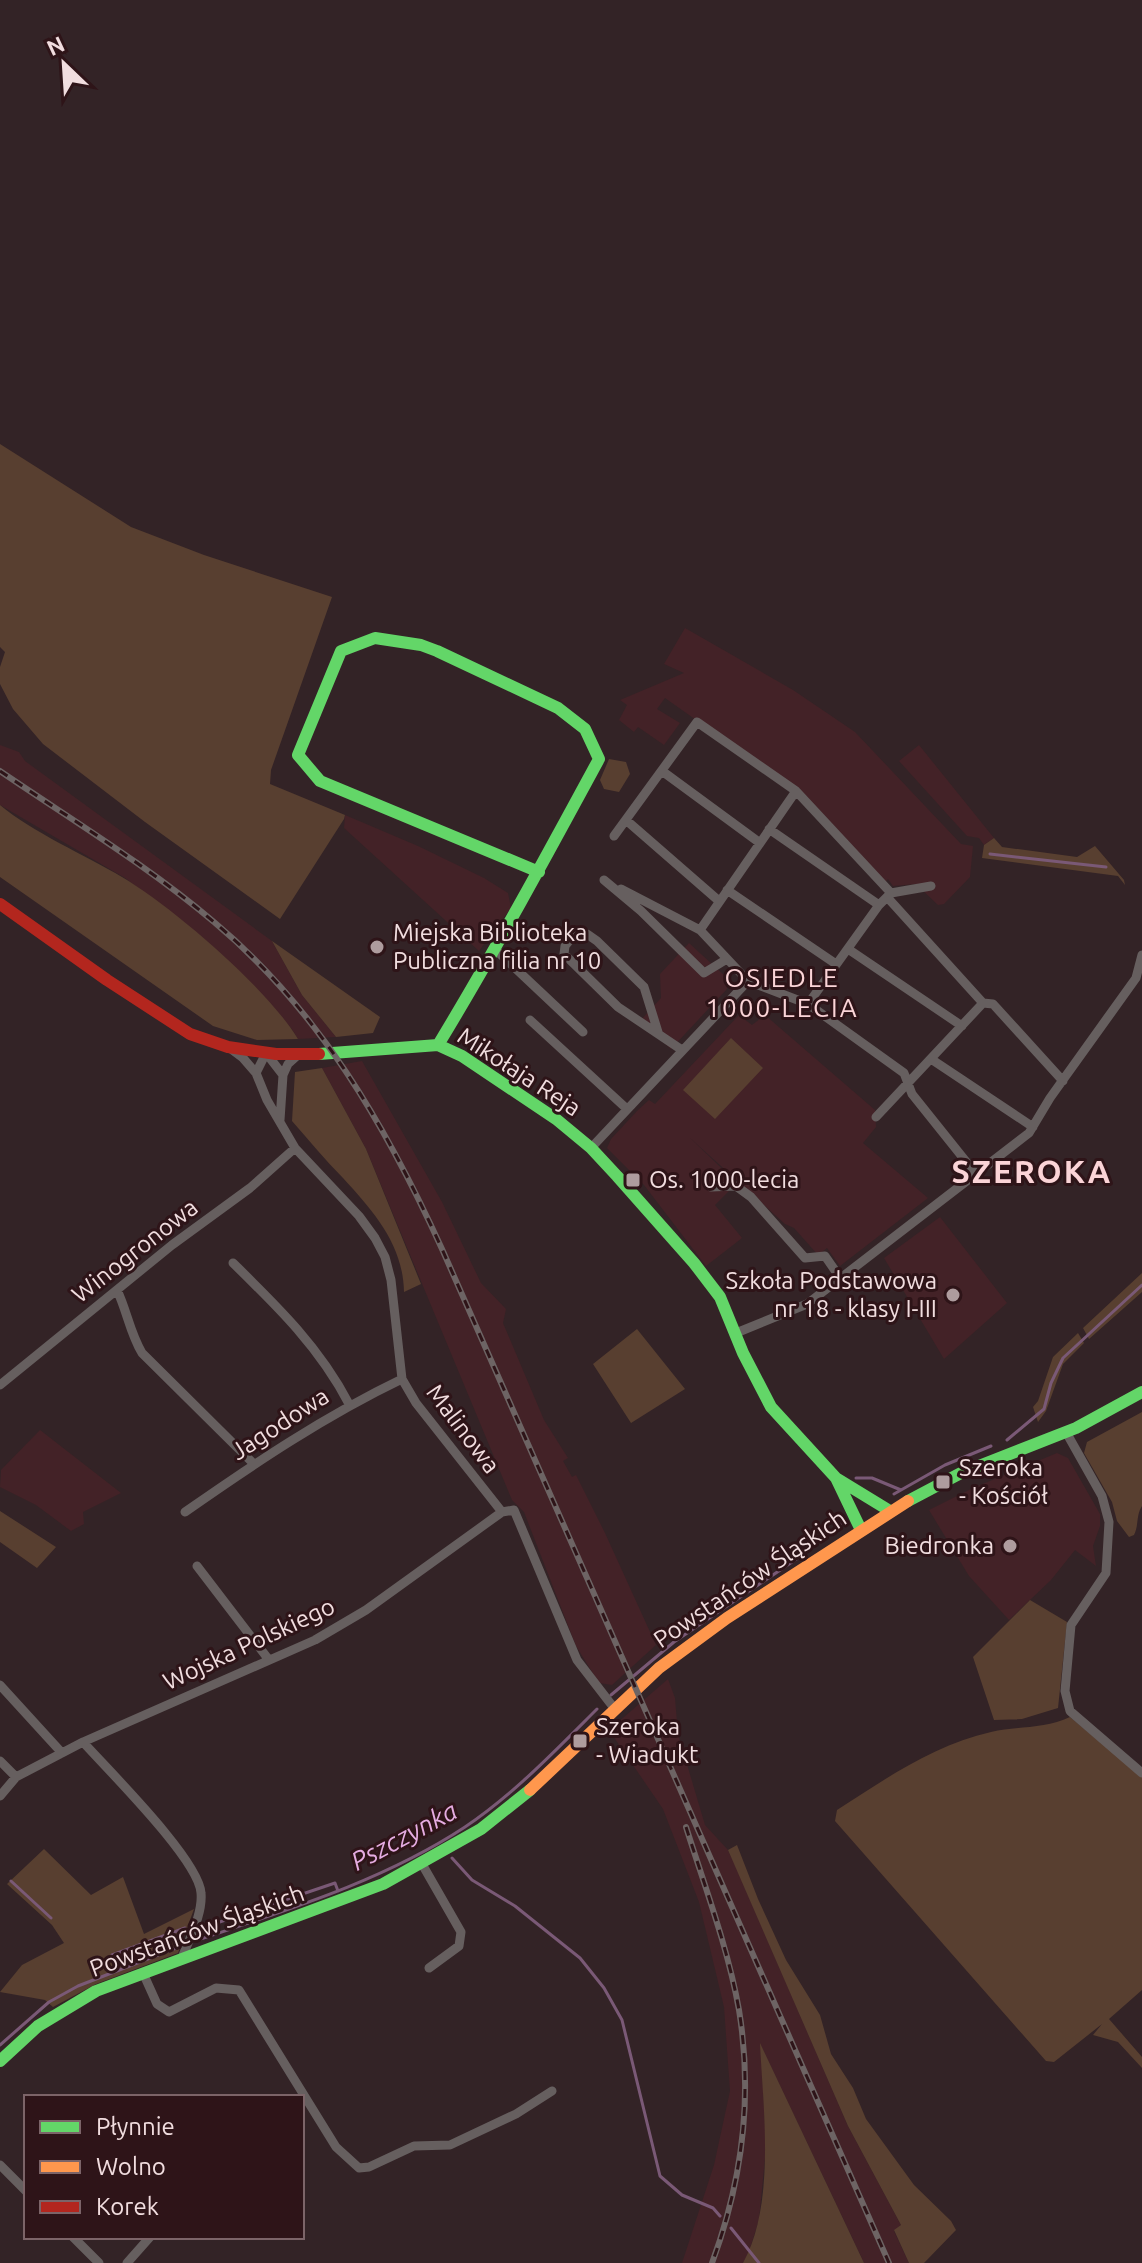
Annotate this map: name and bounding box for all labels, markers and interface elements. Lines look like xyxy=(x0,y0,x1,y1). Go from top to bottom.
north arrow xyxy=(24,24,104,104)
text: N xyxy=(43,31,68,60)
place label: Miejska Biblioteka Publiczna filia nr 10 xyxy=(393,919,601,974)
marker: Miejska Biblioteka Publiczna filia nr 10 xyxy=(368,938,386,956)
district label: OSIEDLE 1000-LECIA xyxy=(705,963,859,1022)
street label: Mikołaja Reja xyxy=(453,1022,586,1121)
district label: SZEROKA xyxy=(952,1153,1112,1189)
place label: Os. 1000-lecia xyxy=(649,1166,799,1193)
marker: Os. 1000-lecia xyxy=(624,1171,642,1189)
street label: Winogronowa xyxy=(67,1193,203,1308)
place label: Szkoła Podstawowa nr 18 - klasy I-III xyxy=(726,1267,937,1322)
marker: Szkoła Podstawowa nr 18 - klasy I-III xyxy=(944,1286,962,1304)
street label: Malinowa xyxy=(421,1379,505,1478)
street label: Jagodowa xyxy=(226,1382,334,1465)
place label: Szeroka - Kościół xyxy=(959,1454,1048,1509)
marker: Szeroka - Kościół xyxy=(934,1473,952,1491)
street label: Powstańców Śląskich xyxy=(648,1503,851,1653)
place label: Biedronka xyxy=(884,1532,994,1559)
marker: Biedronka xyxy=(1001,1537,1019,1555)
street label: Wojska Polskiego xyxy=(159,1592,339,1695)
place label: Szeroka - Wiadukt xyxy=(596,1713,699,1768)
marker: Szeroka - Wiadukt xyxy=(571,1732,589,1750)
water label: Pszczynka xyxy=(346,1796,462,1876)
street label: Powstańców Śląskich xyxy=(86,1878,308,1982)
legend xyxy=(24,2095,304,2239)
text: Płynnie xyxy=(96,2113,175,2140)
text: Wolno xyxy=(96,2153,166,2180)
text: Korek xyxy=(96,2193,159,2220)

